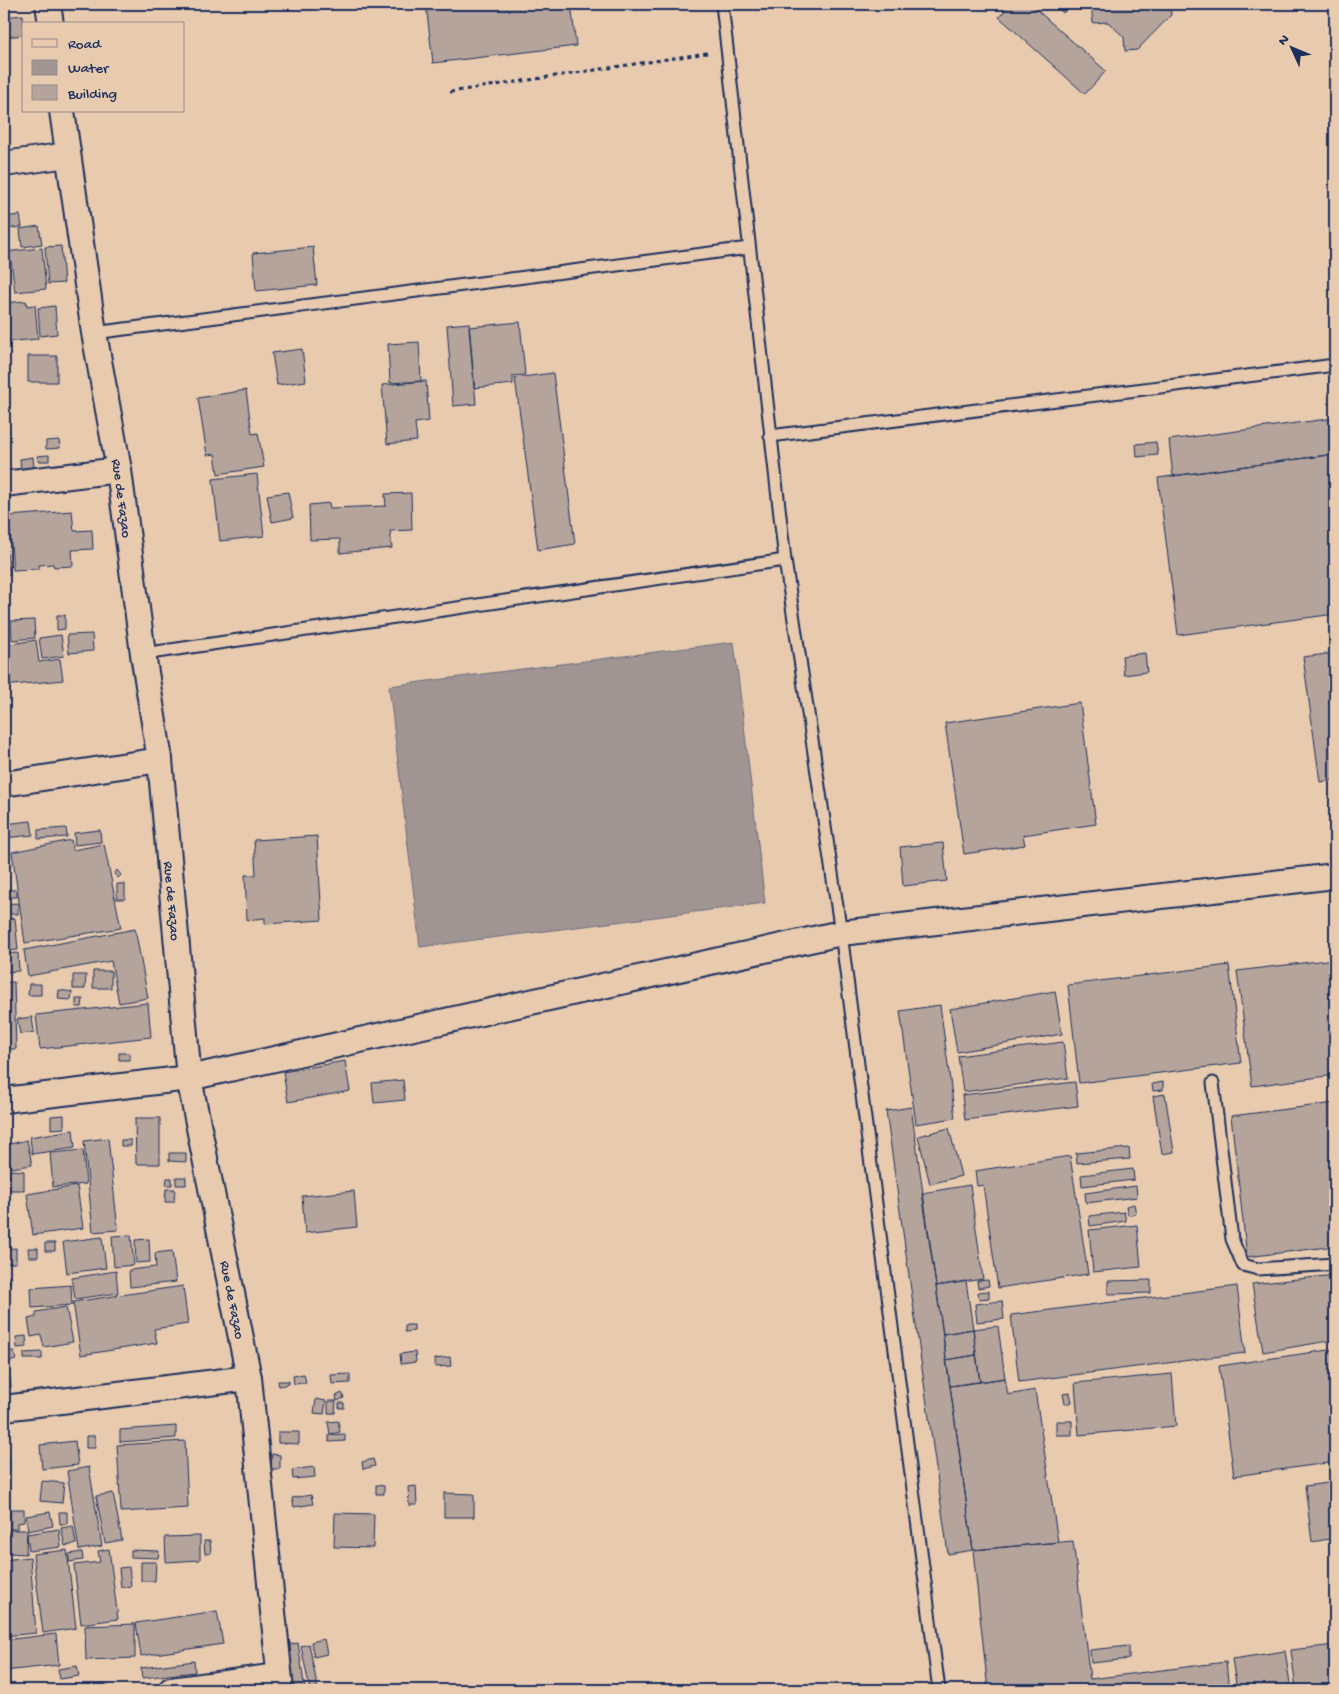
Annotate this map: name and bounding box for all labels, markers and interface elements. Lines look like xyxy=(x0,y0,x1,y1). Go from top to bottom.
legend xyxy=(22,22,185,112)
north arrow xyxy=(1266,22,1316,72)
text: N xyxy=(1275,32,1294,50)
text: Road xyxy=(68,36,102,54)
text: Water xyxy=(68,60,110,78)
text: Building xyxy=(67,86,117,104)
street label: Rue de Fazao xyxy=(106,458,134,539)
street label: Rue de Fazao xyxy=(158,861,182,942)
street label: Rue de Fazao xyxy=(215,1260,247,1341)

